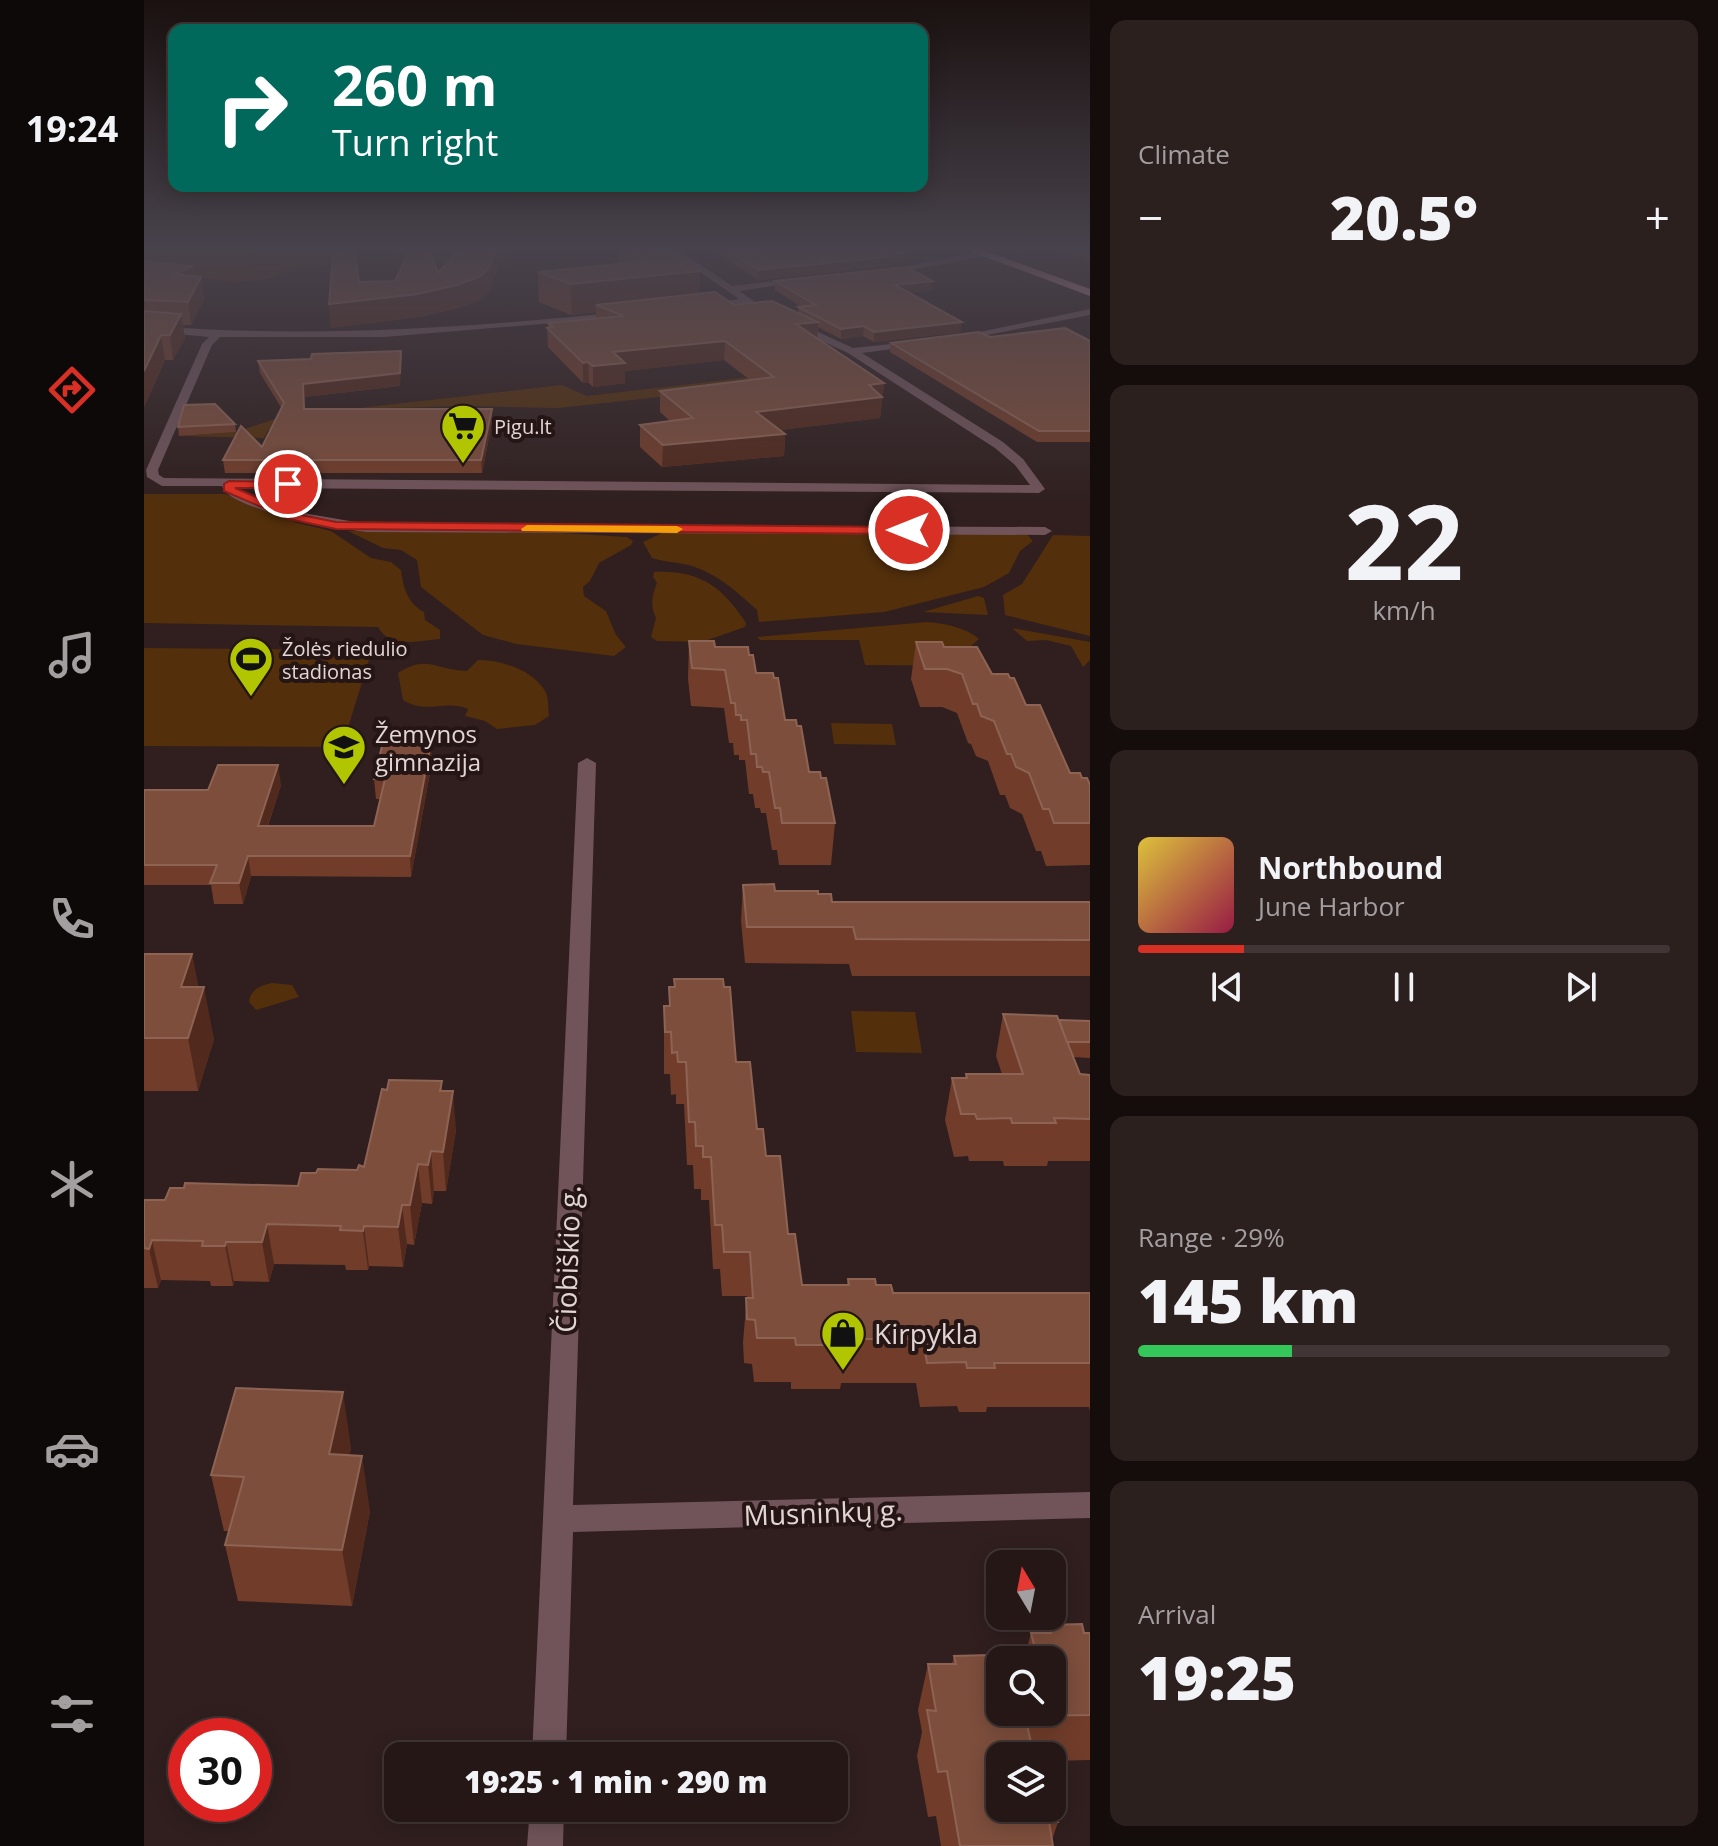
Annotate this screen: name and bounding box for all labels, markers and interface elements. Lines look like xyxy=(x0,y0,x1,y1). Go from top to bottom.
text: 260 m xyxy=(332,46,498,122)
icon: right xyxy=(200,56,304,160)
text: 19:24 xyxy=(26,104,118,153)
text: Turn right xyxy=(332,118,498,167)
text: Climate xyxy=(1138,136,1230,172)
text: 20.5° xyxy=(1330,176,1478,258)
text: − xyxy=(1138,187,1163,247)
text: + xyxy=(1645,187,1670,247)
icon: directions xyxy=(44,362,100,418)
supermarket icon: Pigu.lt xyxy=(439,402,487,465)
place label: Pigu.lt xyxy=(494,413,552,440)
pin xyxy=(254,450,322,518)
icon: arrive xyxy=(266,462,310,506)
text: 22 xyxy=(1345,469,1463,610)
position arrow xyxy=(867,488,951,572)
text: km/h xyxy=(1372,592,1436,628)
icon: music xyxy=(44,627,100,683)
sports icon: Žolės riedulio stadionas xyxy=(227,635,275,698)
place label: Žolės riedulio stadionas xyxy=(282,635,408,685)
place label: Žemynos gimnazija xyxy=(375,717,481,778)
school or university icon: Žemynos gimnazija xyxy=(320,723,368,786)
text: Northbound xyxy=(1258,847,1443,888)
text: June Harbor xyxy=(1258,888,1405,924)
icon: phone xyxy=(44,891,100,947)
icon: previous xyxy=(1205,965,1249,1009)
icon: pause xyxy=(1382,965,1426,1009)
icon: next xyxy=(1559,965,1603,1009)
icon: climate xyxy=(44,1156,100,1212)
street label: Čiobiškio g. xyxy=(545,1185,589,1333)
text: Range · 29% xyxy=(1138,1219,1285,1255)
text: 145 km xyxy=(1138,1259,1359,1341)
shop icon: Kirpykla xyxy=(819,1309,867,1372)
place label: Kirpykla xyxy=(874,1314,978,1352)
icon: car xyxy=(44,1421,100,1477)
street label: Musninkų g. xyxy=(743,1490,903,1534)
north arrow xyxy=(986,1550,1066,1630)
map controls xyxy=(986,1550,1066,1822)
text: Arrival xyxy=(1138,1596,1216,1632)
text: 19:25 xyxy=(1138,1636,1296,1718)
button: search xyxy=(986,1646,1066,1726)
icon: filters xyxy=(44,1686,100,1742)
speed limit sign: 30 xyxy=(168,1718,272,1822)
button: layers xyxy=(986,1742,1066,1822)
text: 19:25 · 1 min · 290 m xyxy=(464,1761,768,1802)

